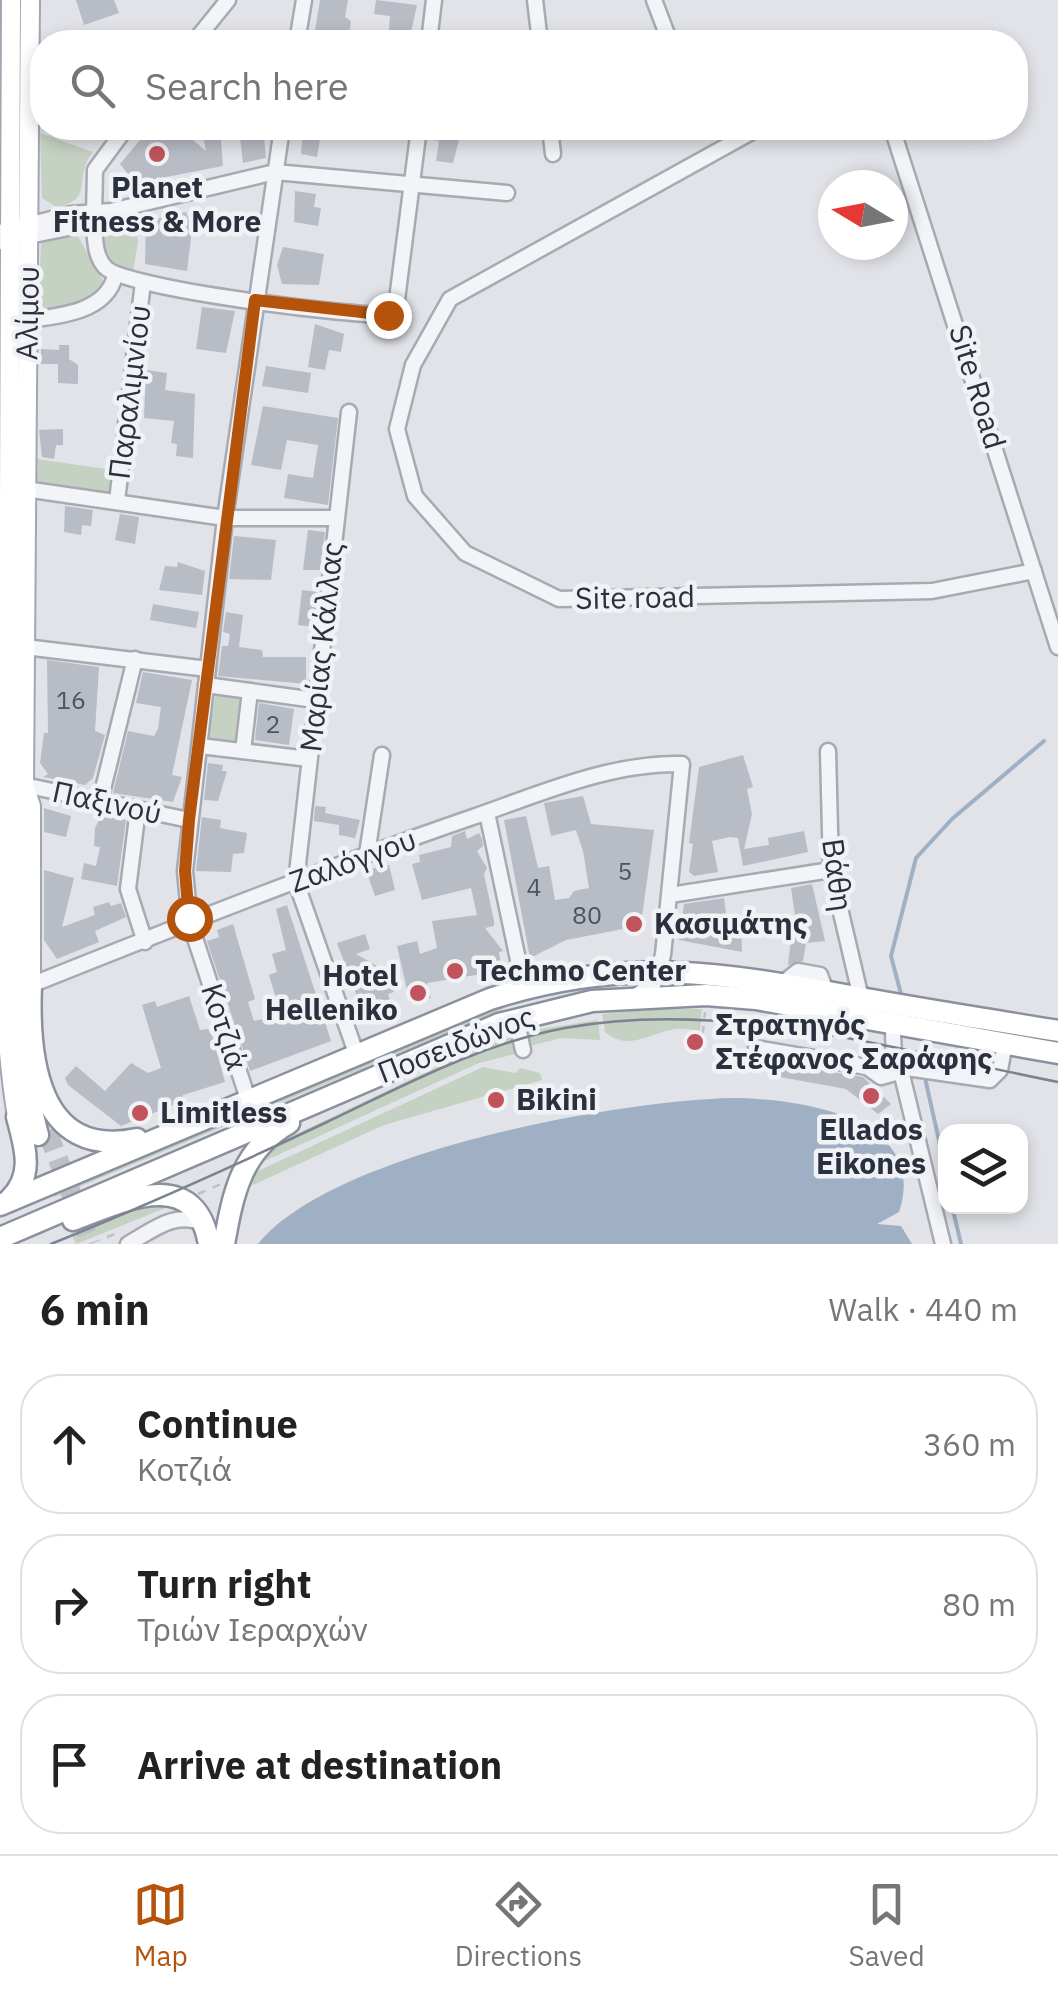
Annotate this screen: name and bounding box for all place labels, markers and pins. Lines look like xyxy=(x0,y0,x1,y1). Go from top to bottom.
marker: Planet Fitness & More xyxy=(146,143,168,165)
place label: Planet Fitness & More xyxy=(53,167,261,240)
place label: Κασιμάτης xyxy=(654,903,808,942)
marker: Κασιμάτης xyxy=(623,913,645,935)
place label: Techmo Center xyxy=(475,950,686,989)
place label: Hotel Helleniko xyxy=(265,955,398,1028)
marker: Techmo Center xyxy=(444,960,466,982)
marker: Hotel Helleniko xyxy=(407,982,429,1004)
place label: Στρατηγός Στέφανος Σαράφης xyxy=(715,1004,993,1077)
marker: Στρατηγός Στέφανος Σαράφης xyxy=(684,1031,706,1053)
place label: Bikini xyxy=(516,1079,597,1118)
marker: Ellados Eikones xyxy=(860,1085,882,1107)
marker: Bikini xyxy=(485,1089,507,1111)
place label: Limitless xyxy=(160,1092,287,1131)
marker: Limitless xyxy=(129,1102,151,1124)
place label: Ellados Eikones xyxy=(816,1109,926,1182)

